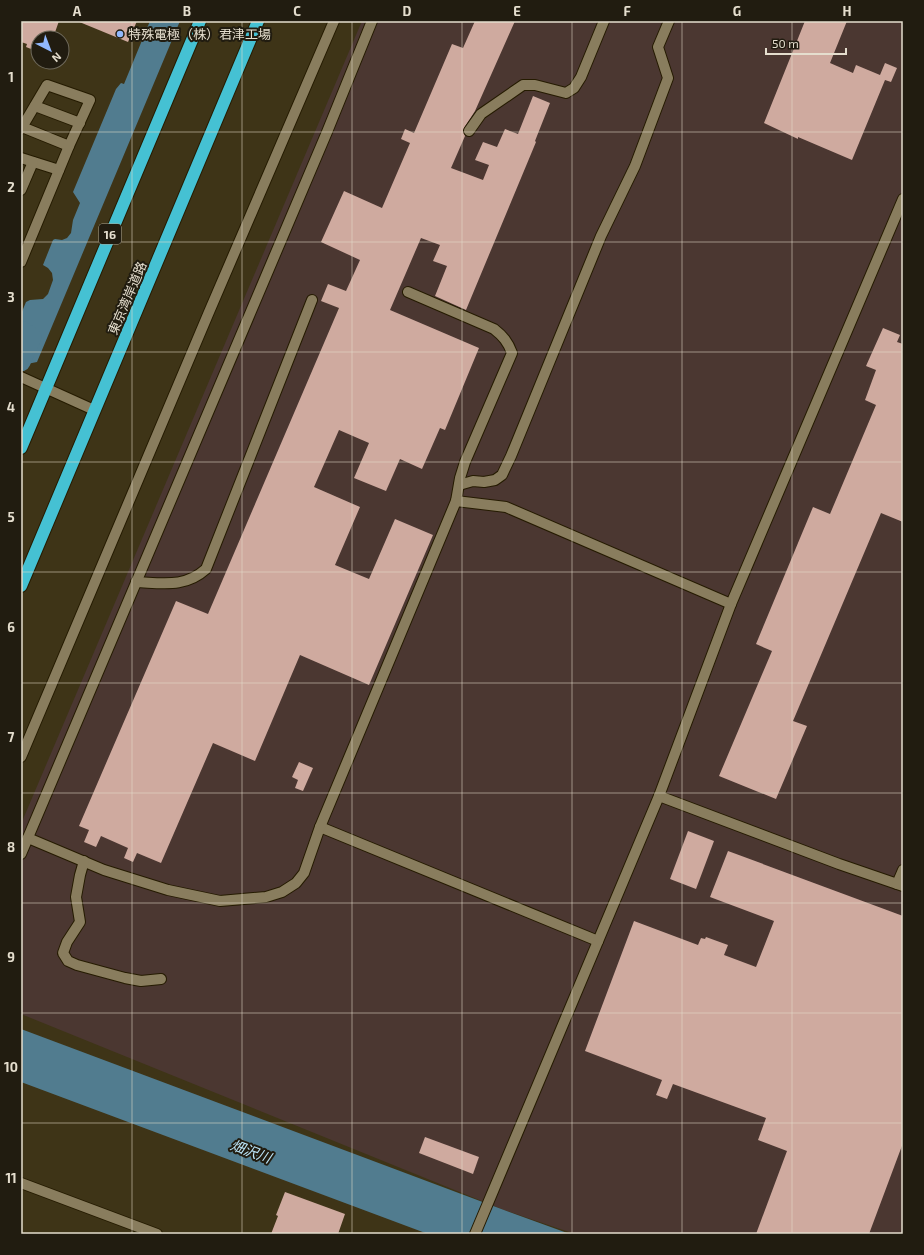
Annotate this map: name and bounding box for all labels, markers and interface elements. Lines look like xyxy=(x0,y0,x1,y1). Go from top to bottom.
text: A xyxy=(73,3,82,19)
text: B xyxy=(183,3,191,19)
text: C xyxy=(293,3,301,19)
text: D xyxy=(403,3,412,19)
text: E xyxy=(513,3,521,19)
text: F xyxy=(623,3,631,19)
text: G xyxy=(733,3,741,19)
text: H xyxy=(843,3,852,19)
place label: 特殊電極（株）君津工場 xyxy=(128,26,271,42)
marker: 特殊電極（株）君津工場 xyxy=(115,29,125,39)
north arrow xyxy=(30,30,70,70)
scale bar xyxy=(766,30,846,56)
text: 50 m xyxy=(772,36,799,50)
text: N xyxy=(50,50,64,65)
text: 1 xyxy=(8,69,14,85)
text: 2 xyxy=(7,179,15,195)
road number: 16 xyxy=(99,224,121,244)
street label: 東京湾岸道路 xyxy=(104,259,150,337)
text: 3 xyxy=(7,289,15,305)
text: 4 xyxy=(7,399,15,415)
text: 5 xyxy=(7,509,15,525)
text: 6 xyxy=(7,619,15,635)
text: 7 xyxy=(8,729,15,745)
text: 8 xyxy=(7,839,15,855)
text: 9 xyxy=(7,949,15,965)
text: 10 xyxy=(4,1059,18,1075)
water label: 畑沢川 xyxy=(228,1136,276,1167)
text: 11 xyxy=(5,1170,17,1186)

